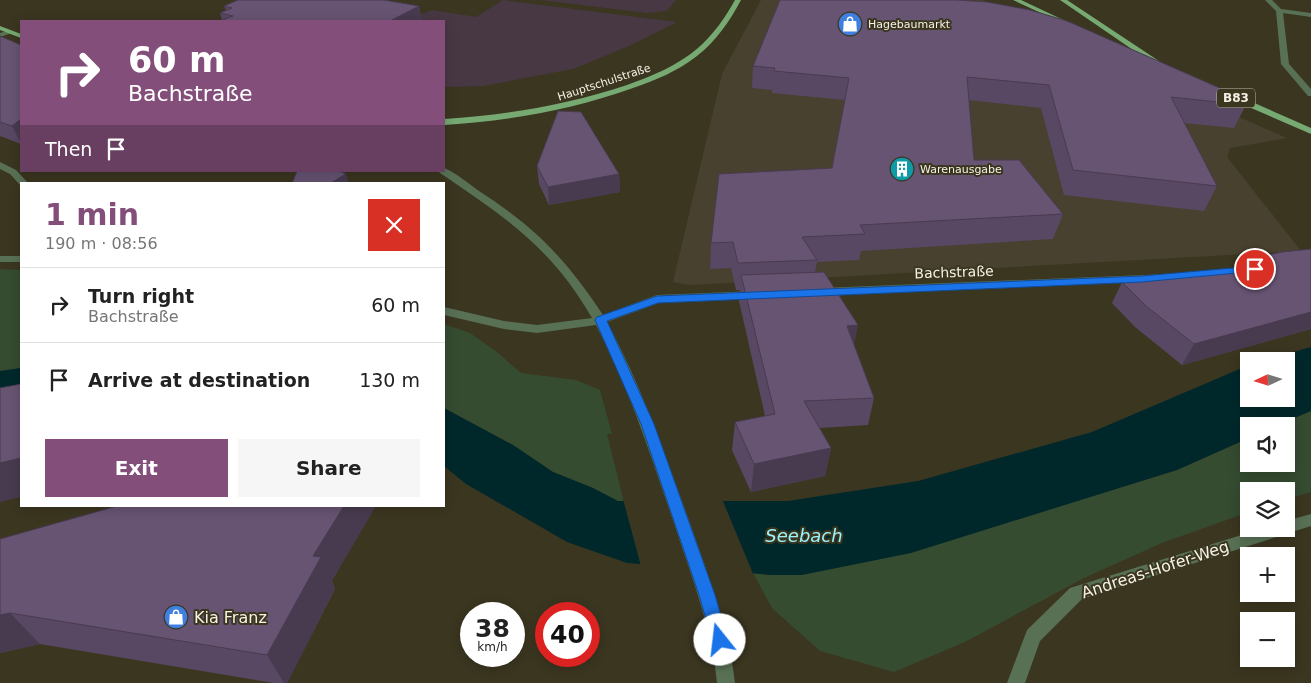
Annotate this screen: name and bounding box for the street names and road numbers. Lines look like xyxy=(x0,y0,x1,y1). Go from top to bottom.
street label: Hauptschulstraße xyxy=(556,61,653,104)
road number: B83 xyxy=(1217,89,1255,108)
street label: Bachstraße xyxy=(914,263,994,281)
street label: Andreas-Hofer-Weg xyxy=(1079,537,1231,602)

